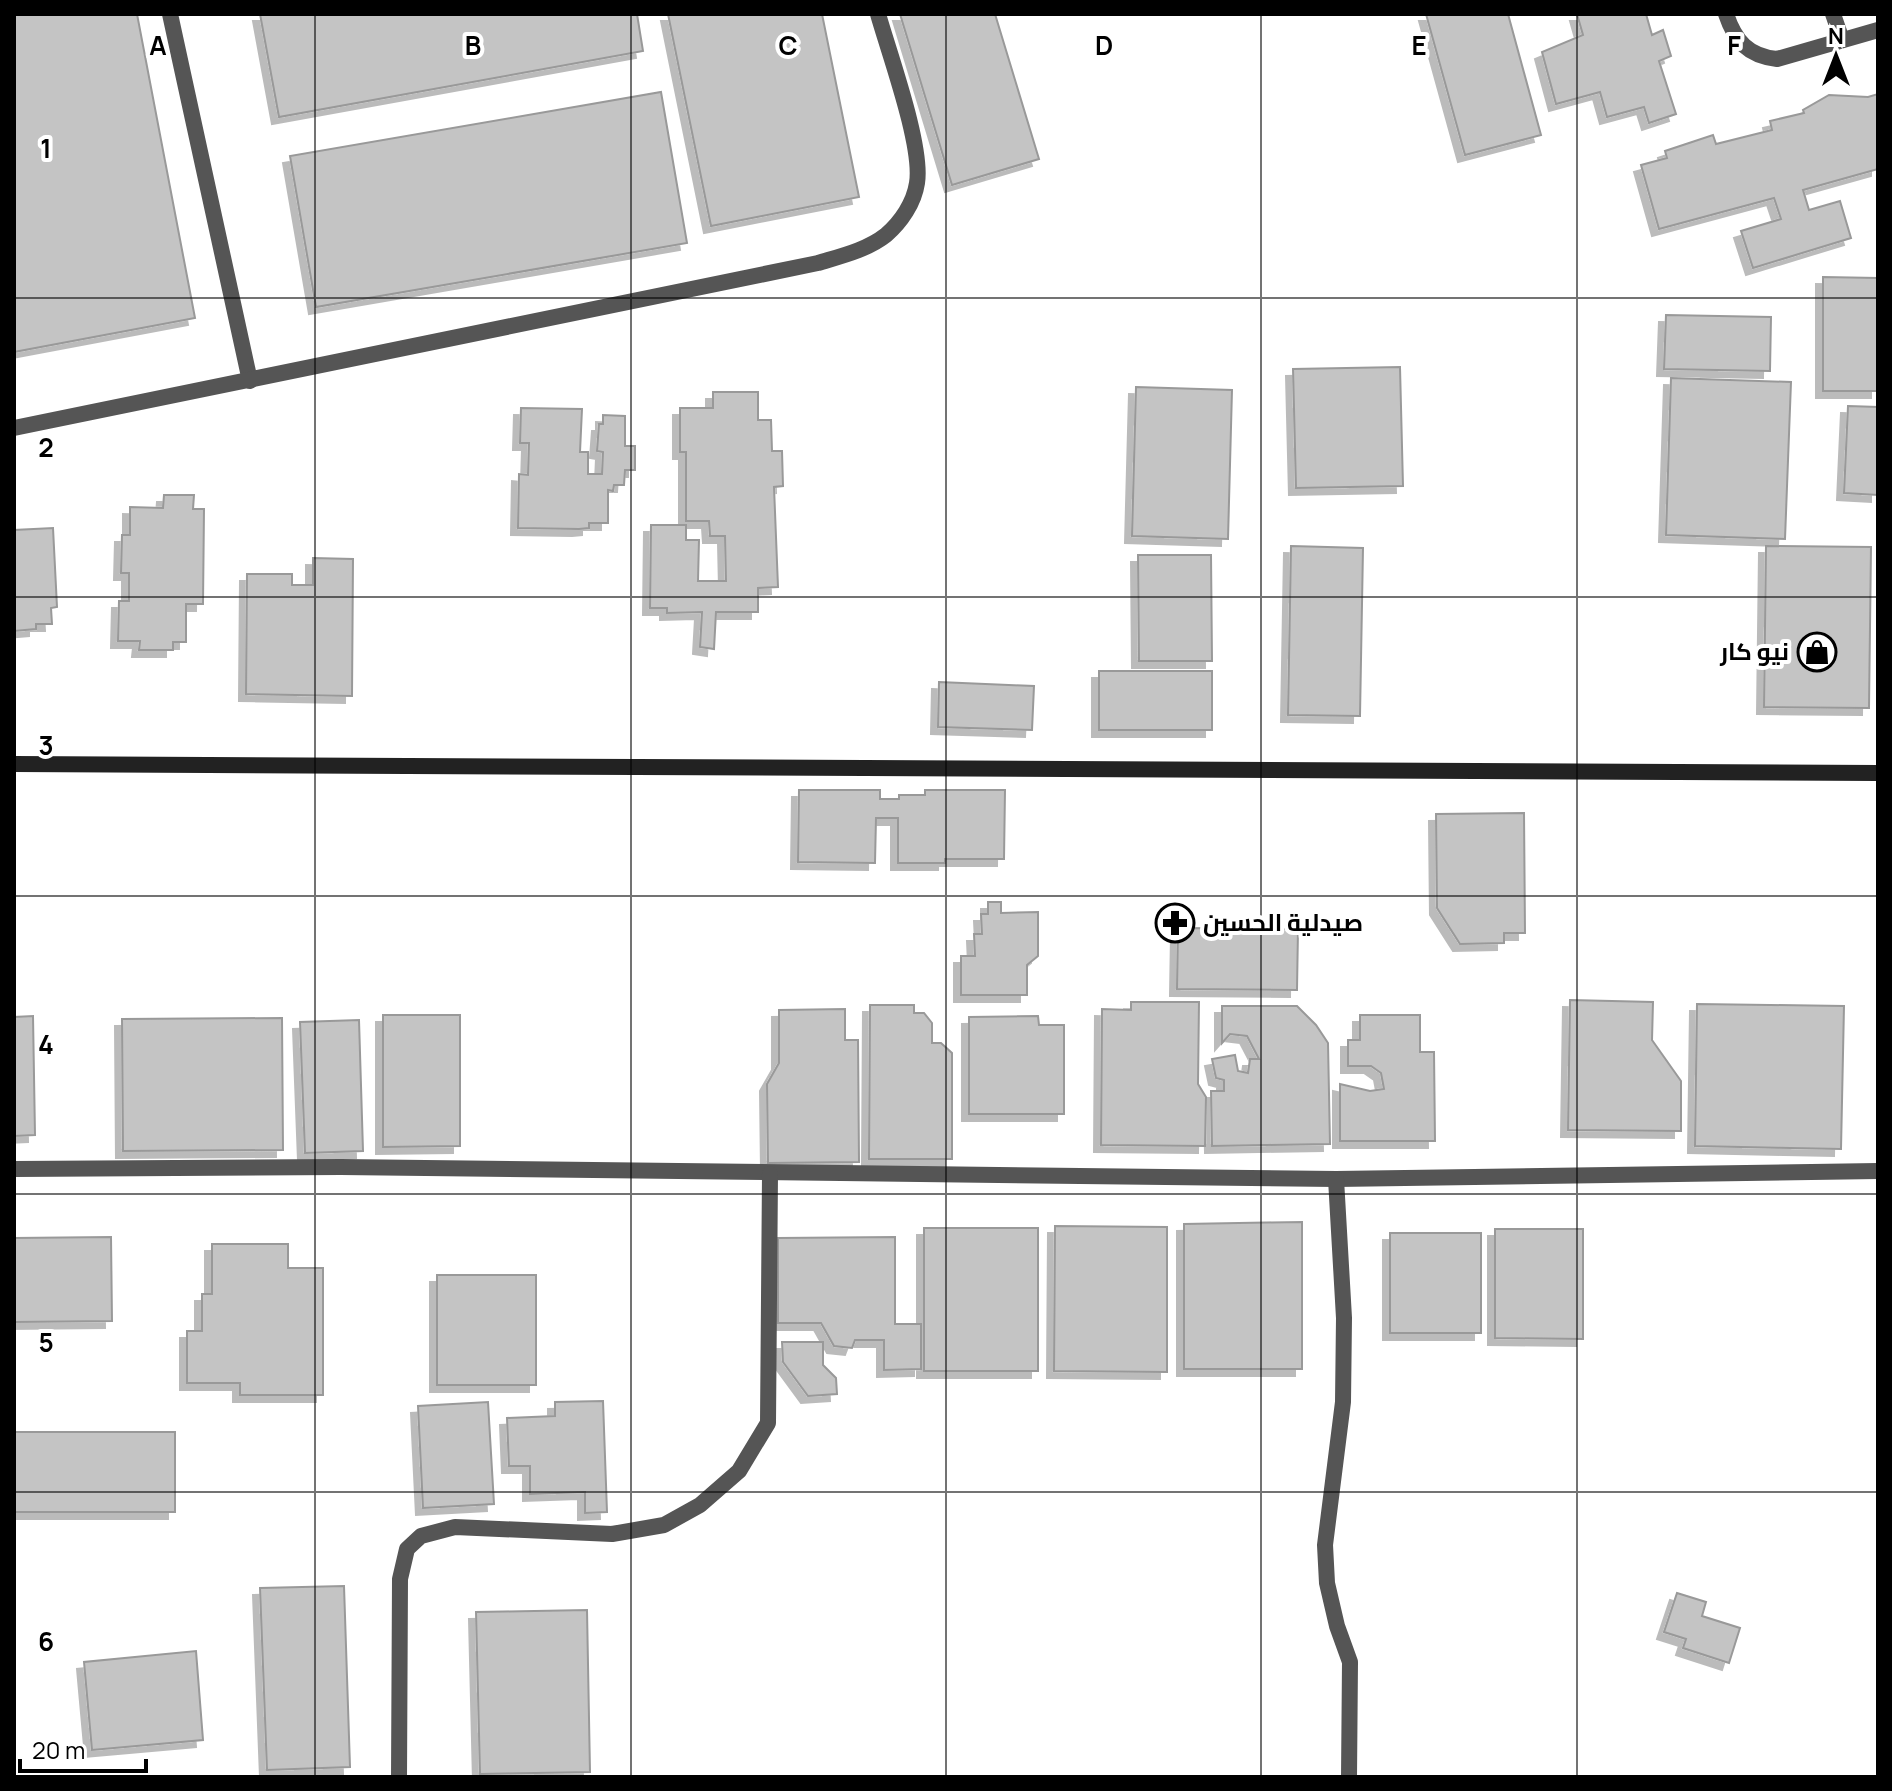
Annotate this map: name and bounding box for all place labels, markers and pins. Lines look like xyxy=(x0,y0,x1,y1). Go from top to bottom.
shop icon: نيو كار xyxy=(1796,631,1838,673)
place label: نيو كار xyxy=(1719,634,1789,667)
pharmacy icon: صيدلية الحسين xyxy=(1154,902,1196,944)
place label: صيدلية الحسين xyxy=(1203,905,1363,938)

